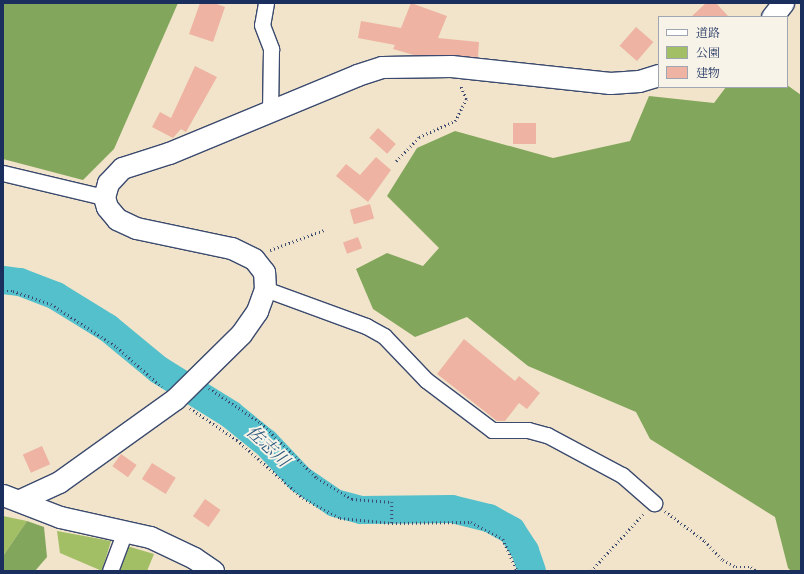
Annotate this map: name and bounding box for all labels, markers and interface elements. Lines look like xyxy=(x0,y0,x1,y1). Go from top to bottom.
legend xyxy=(658,16,788,88)
text: 道路 xyxy=(696,26,720,41)
text: 公園 xyxy=(696,46,720,61)
text: 建物 xyxy=(696,66,720,81)
water label: 佐志川 xyxy=(241,422,293,472)

